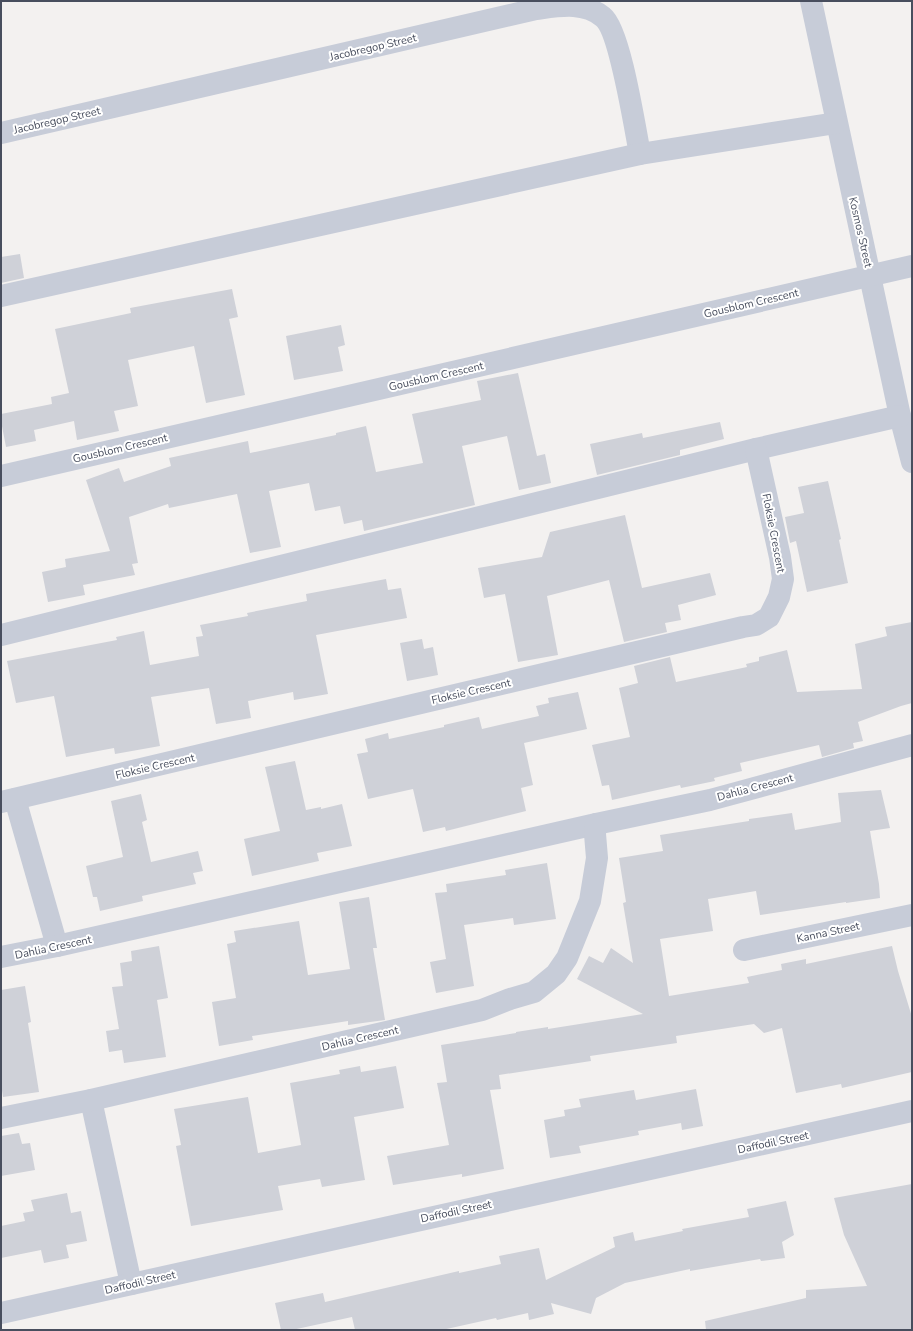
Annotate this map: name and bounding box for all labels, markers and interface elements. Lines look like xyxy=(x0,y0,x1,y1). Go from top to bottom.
street label: Jacobregop Street xyxy=(327,30,418,65)
street label: Jacobregop Street xyxy=(11,103,102,138)
street label: Kosmos Street xyxy=(845,195,876,269)
street label: Gousblom Crescent xyxy=(702,285,800,322)
street label: Gousblom Crescent xyxy=(387,358,485,395)
street label: Gousblom Crescent xyxy=(71,430,169,467)
street label: Floksie Crescent xyxy=(758,492,789,574)
street label: Floksie Crescent xyxy=(430,675,512,708)
street label: Floksie Crescent xyxy=(114,750,196,783)
street label: Dahlia Crescent xyxy=(715,770,795,805)
street label: Kanna Street xyxy=(795,918,861,946)
street label: Dahlia Crescent xyxy=(13,932,93,963)
street label: Dahlia Crescent xyxy=(320,1022,400,1055)
street label: Daffodil Street xyxy=(736,1128,810,1157)
street label: Daffodil Street xyxy=(419,1197,493,1226)
street label: Daffodil Street xyxy=(103,1267,177,1298)

